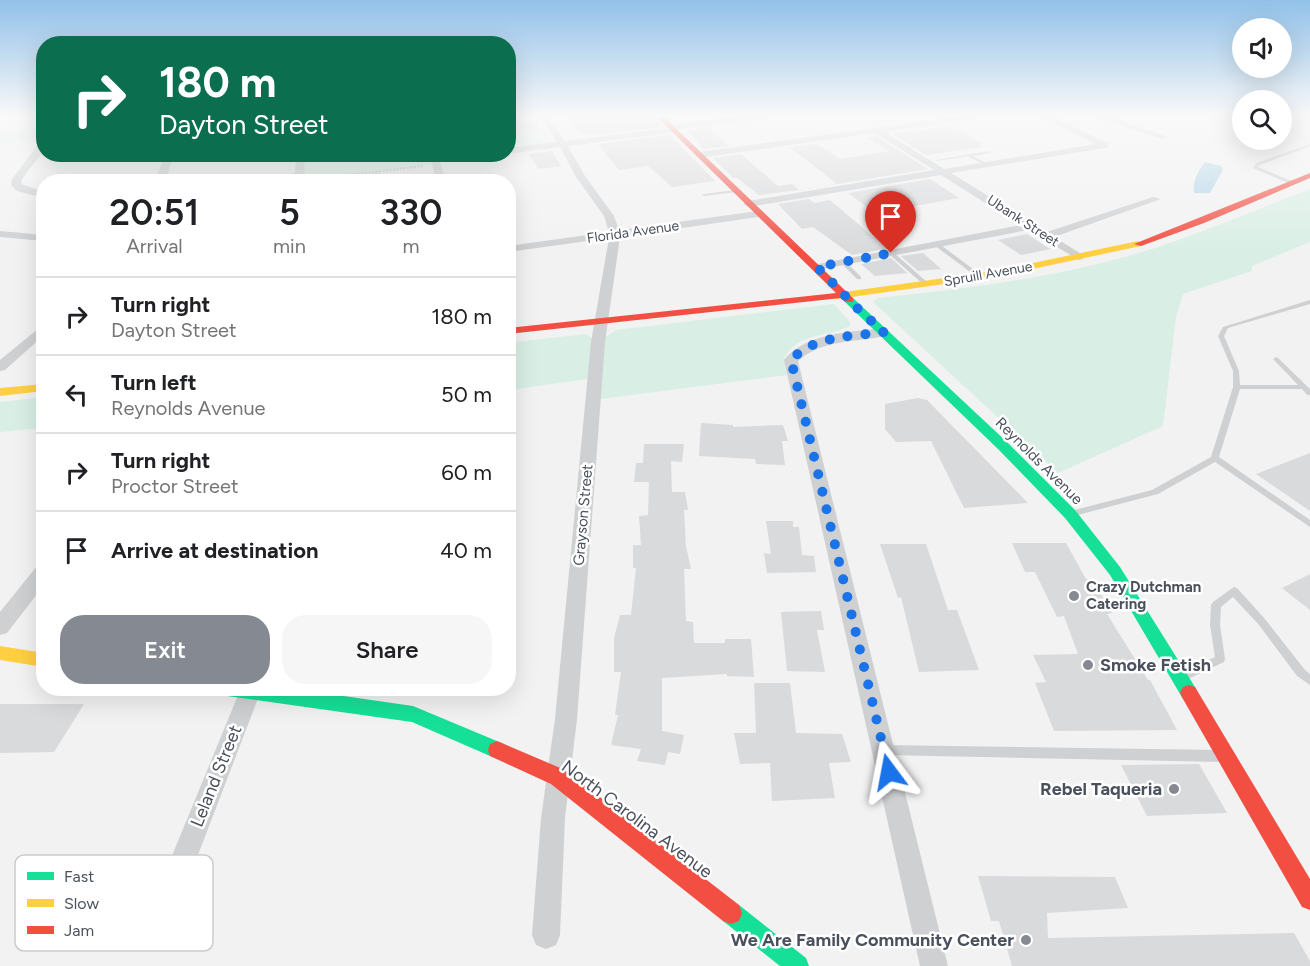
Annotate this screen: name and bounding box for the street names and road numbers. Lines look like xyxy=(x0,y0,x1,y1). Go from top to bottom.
street label: Ubank Street xyxy=(984,191,1062,251)
street label: Florida Avenue xyxy=(586,217,681,247)
street label: Spruill Avenue xyxy=(942,258,1034,290)
street label: Reynolds Avenue xyxy=(992,414,1086,508)
street label: Grayson Street xyxy=(570,463,596,566)
street label: Leland Street xyxy=(186,722,246,830)
street label: North Carolina Avenue xyxy=(557,755,717,883)

